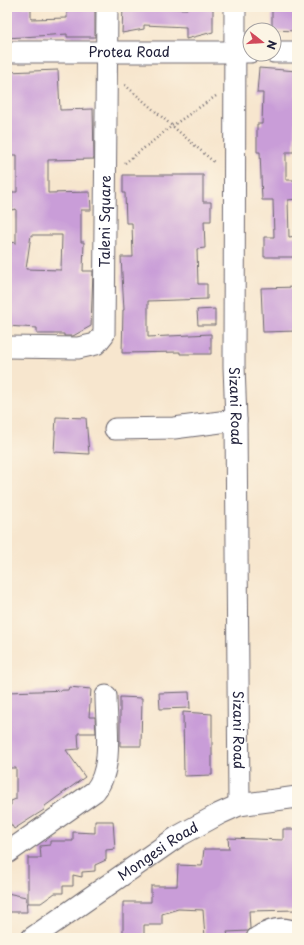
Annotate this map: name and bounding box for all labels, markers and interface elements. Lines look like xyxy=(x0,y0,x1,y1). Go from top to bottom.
north arrow xyxy=(242,22,282,62)
text: N xyxy=(263,38,281,52)
street label: Protea Road xyxy=(88,41,170,62)
street label: Taleni Square xyxy=(94,175,115,267)
street label: Sizani Road xyxy=(224,366,247,445)
street label: Sizani Road xyxy=(228,691,250,769)
street label: Mongesi Road xyxy=(113,816,202,885)

